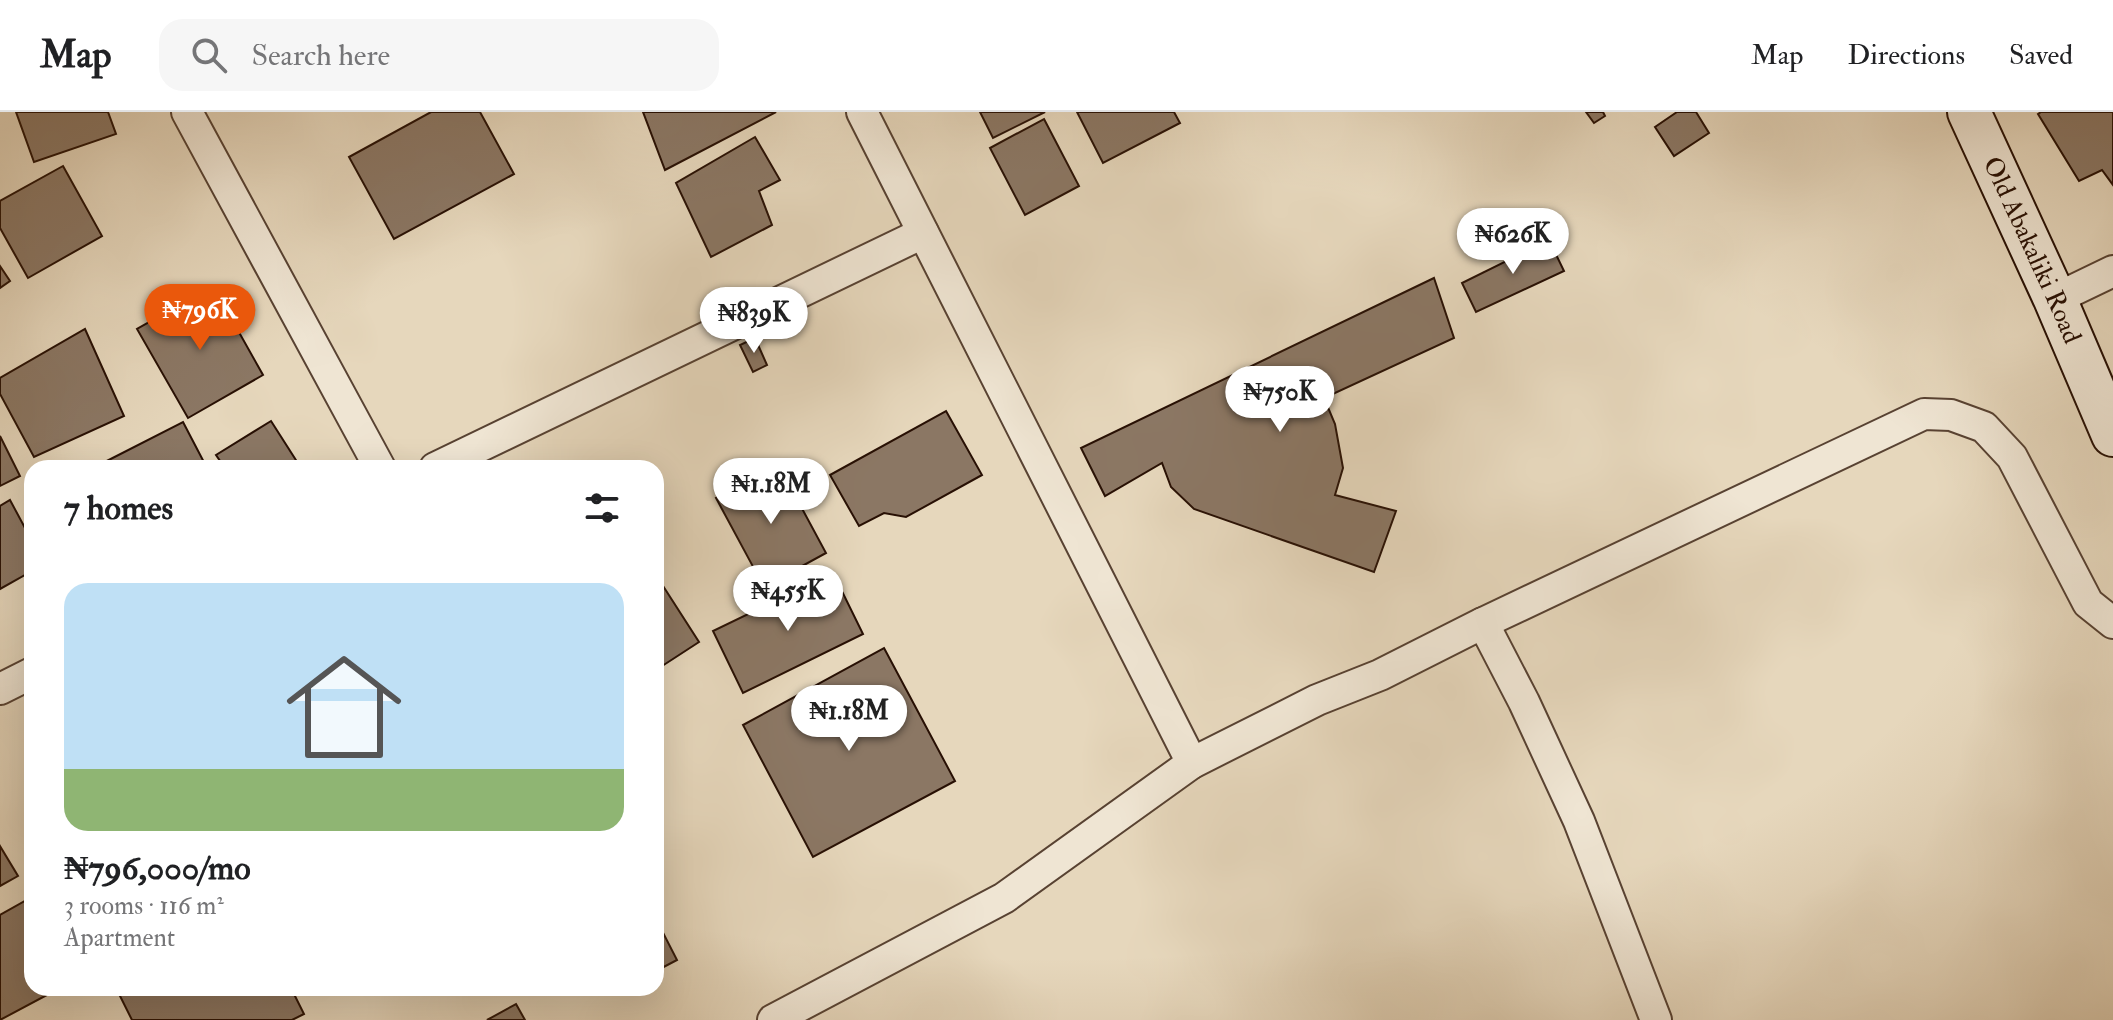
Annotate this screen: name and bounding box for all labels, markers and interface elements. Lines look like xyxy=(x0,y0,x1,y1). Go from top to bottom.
search box xyxy=(159,19,719,91)
text: Map xyxy=(40,31,111,79)
icon: search xyxy=(187,33,231,77)
text: Search here xyxy=(251,37,390,74)
text: Map xyxy=(1751,38,1804,73)
text: Directions xyxy=(1848,38,1965,73)
text: Saved xyxy=(2009,38,2073,73)
street label: Old Abakaliki Road xyxy=(1976,152,2088,349)
pin: ₦626K xyxy=(1457,208,1569,276)
text: ₦626K xyxy=(1475,218,1551,250)
pin: ₦796K xyxy=(144,284,256,352)
pin: ₦839K xyxy=(698,287,810,355)
text: ₦796K xyxy=(162,294,238,326)
text: ₦839K xyxy=(718,297,790,329)
pin: ₦750K xyxy=(1224,366,1336,434)
text: ₦750K xyxy=(1243,376,1317,408)
pin: ₦1.18M xyxy=(706,458,836,526)
text: ₦1.18M xyxy=(731,468,811,500)
icon: filters xyxy=(580,486,624,530)
text: 7 homes xyxy=(64,487,173,530)
pin: ₦455K xyxy=(732,565,844,633)
text: ₦455K xyxy=(751,575,825,607)
icon: home xyxy=(272,635,416,779)
pin: ₦1.18M xyxy=(784,685,914,753)
text: ₦1.18M xyxy=(809,695,889,727)
text: ₦796,000/mo xyxy=(64,847,251,890)
text: 3 rooms · 116 m² xyxy=(64,890,224,922)
text: Apartment xyxy=(64,922,175,954)

